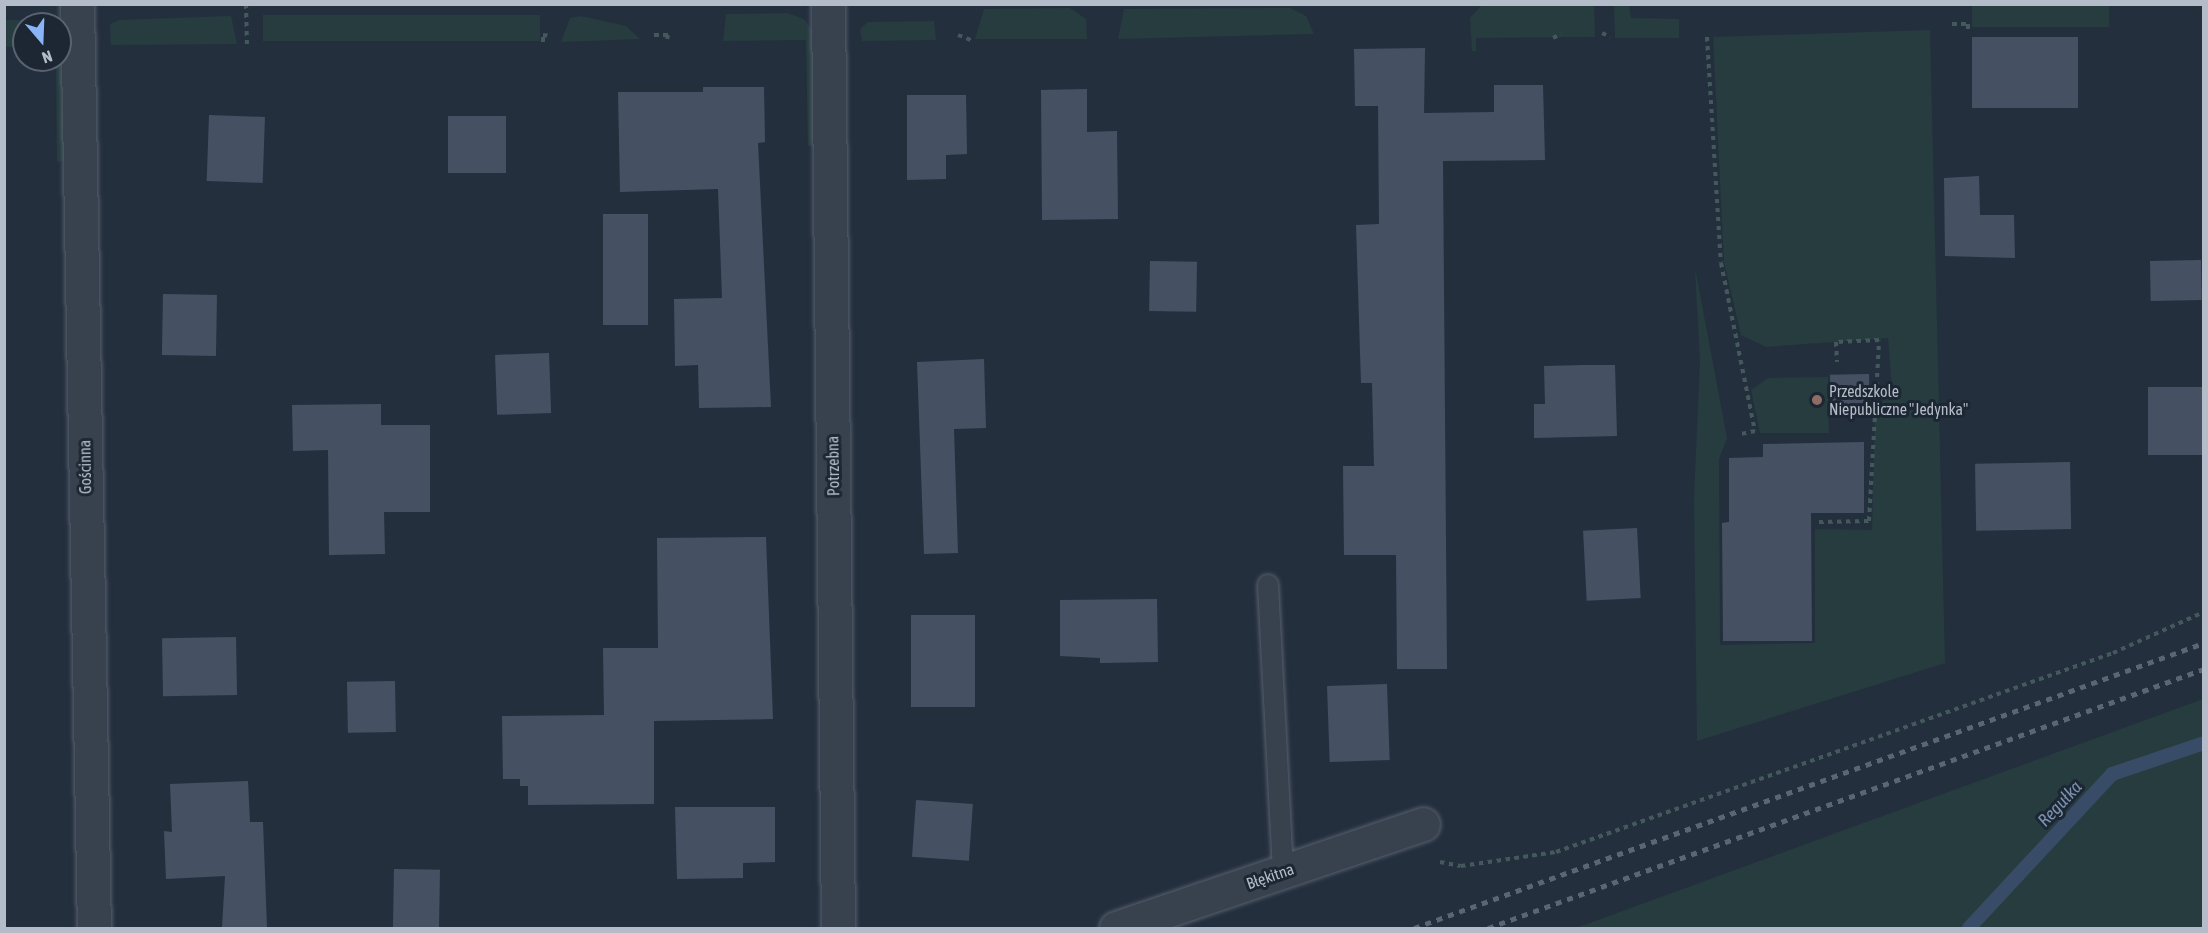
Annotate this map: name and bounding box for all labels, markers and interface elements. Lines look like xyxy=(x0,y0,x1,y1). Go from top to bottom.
north arrow xyxy=(12,12,72,72)
text: N xyxy=(40,47,55,67)
place label: Przedszkole Niepubliczne "Jedynka" xyxy=(1829,381,1968,419)
marker: Przedszkole Niepubliczne "Jedynka" xyxy=(1810,393,1824,407)
street label: Potrzebna xyxy=(823,436,843,496)
street label: Gościnna xyxy=(75,440,95,494)
water label: Regułka xyxy=(2033,777,2087,831)
street label: Błękitna xyxy=(1244,859,1296,893)

